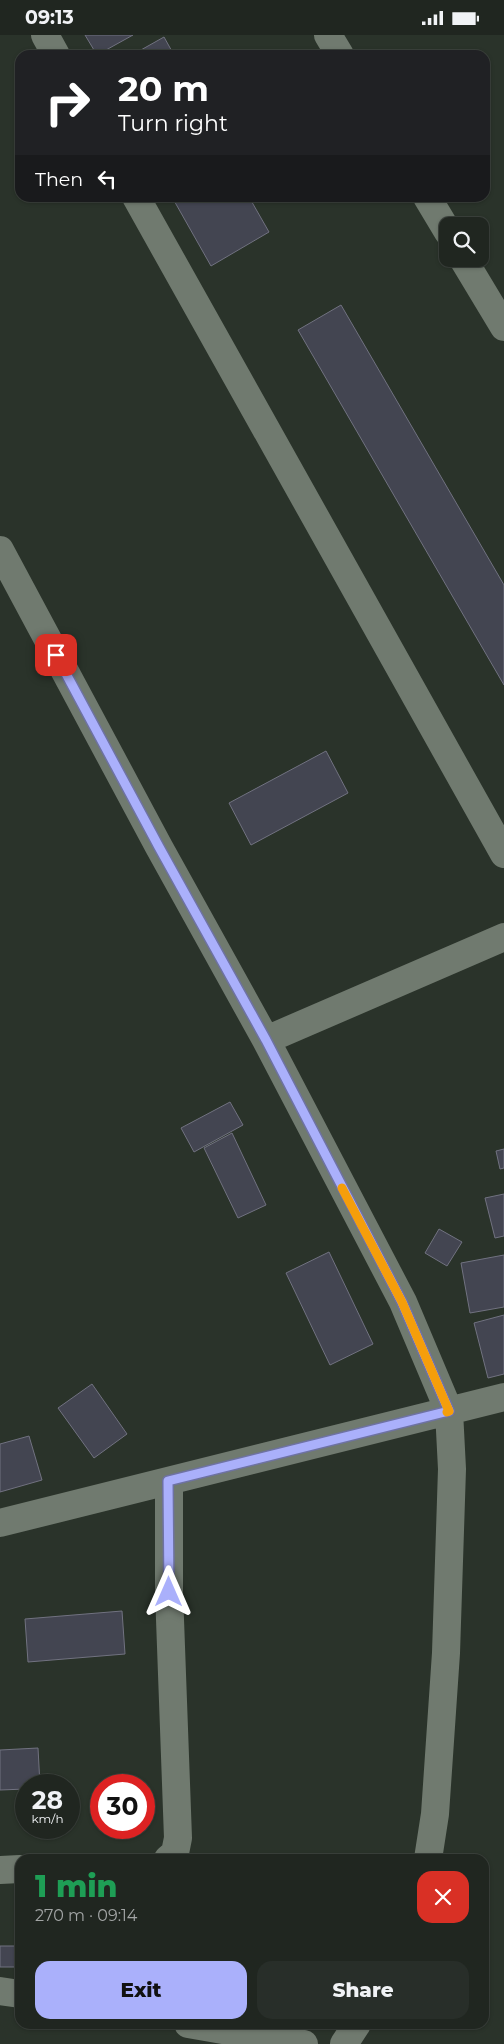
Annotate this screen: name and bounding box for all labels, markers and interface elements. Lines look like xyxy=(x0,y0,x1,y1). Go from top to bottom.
text: 09:13 xyxy=(25,6,74,29)
text: 20 m xyxy=(118,67,209,110)
icon: right xyxy=(35,70,100,135)
text: Turn right xyxy=(118,110,228,137)
icon: left xyxy=(93,165,121,193)
text: Then xyxy=(35,168,83,191)
map controls xyxy=(439,217,489,267)
button: search xyxy=(439,217,489,267)
pin xyxy=(35,634,77,676)
icon: arrive xyxy=(42,641,70,669)
position arrow xyxy=(142,1565,194,1617)
speed limit sign: 30 xyxy=(90,1774,155,1839)
text: 28 xyxy=(32,1785,63,1815)
text: km/h xyxy=(31,1811,64,1826)
text: 1 min xyxy=(35,1868,118,1905)
button: close xyxy=(417,1871,469,1923)
text: 270 m · 09:14 xyxy=(35,1906,137,1925)
button: Exit xyxy=(35,1961,247,2019)
button: Share xyxy=(257,1961,469,2019)

